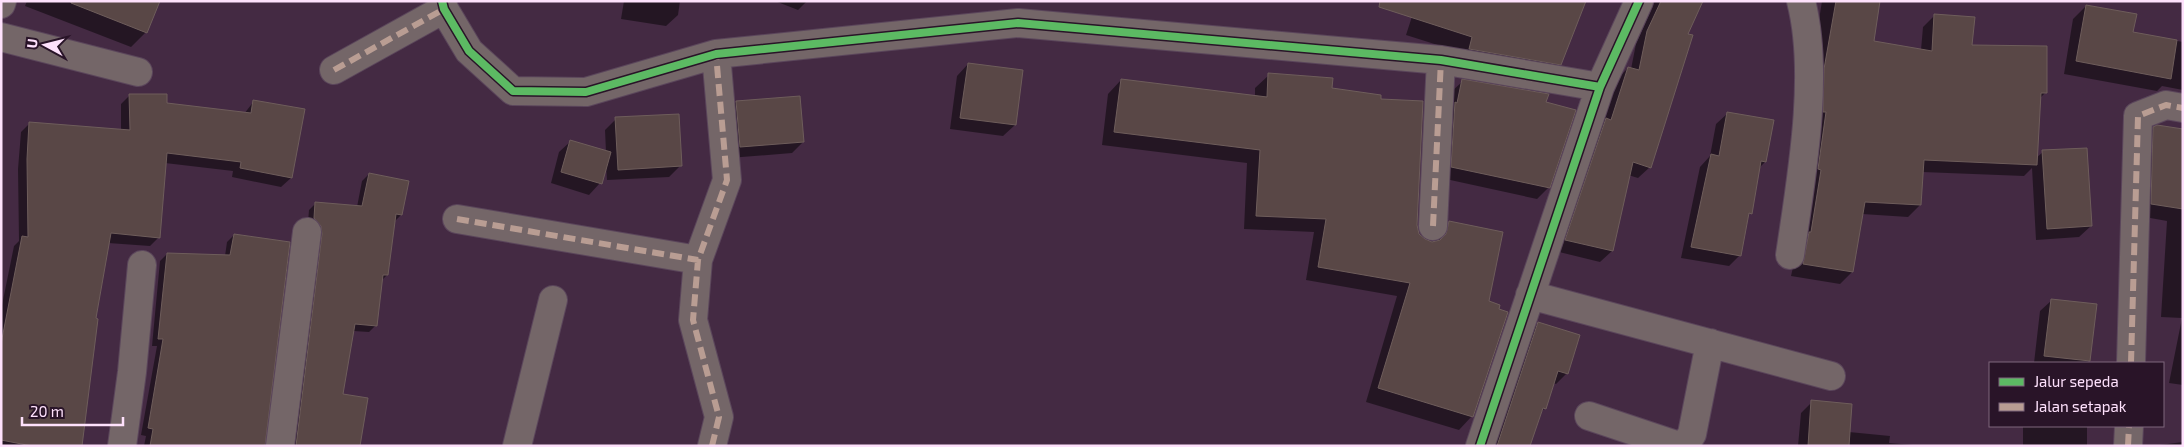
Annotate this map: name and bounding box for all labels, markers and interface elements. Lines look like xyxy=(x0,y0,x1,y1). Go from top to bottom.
north arrow xyxy=(20,20,70,70)
text: U xyxy=(23,38,41,49)
legend xyxy=(1989,362,2164,427)
text: Jalur sepeda xyxy=(2034,372,2119,390)
scale bar xyxy=(22,394,124,426)
text: Jalan setapak xyxy=(2034,397,2127,415)
text: 20 m xyxy=(30,402,64,420)

